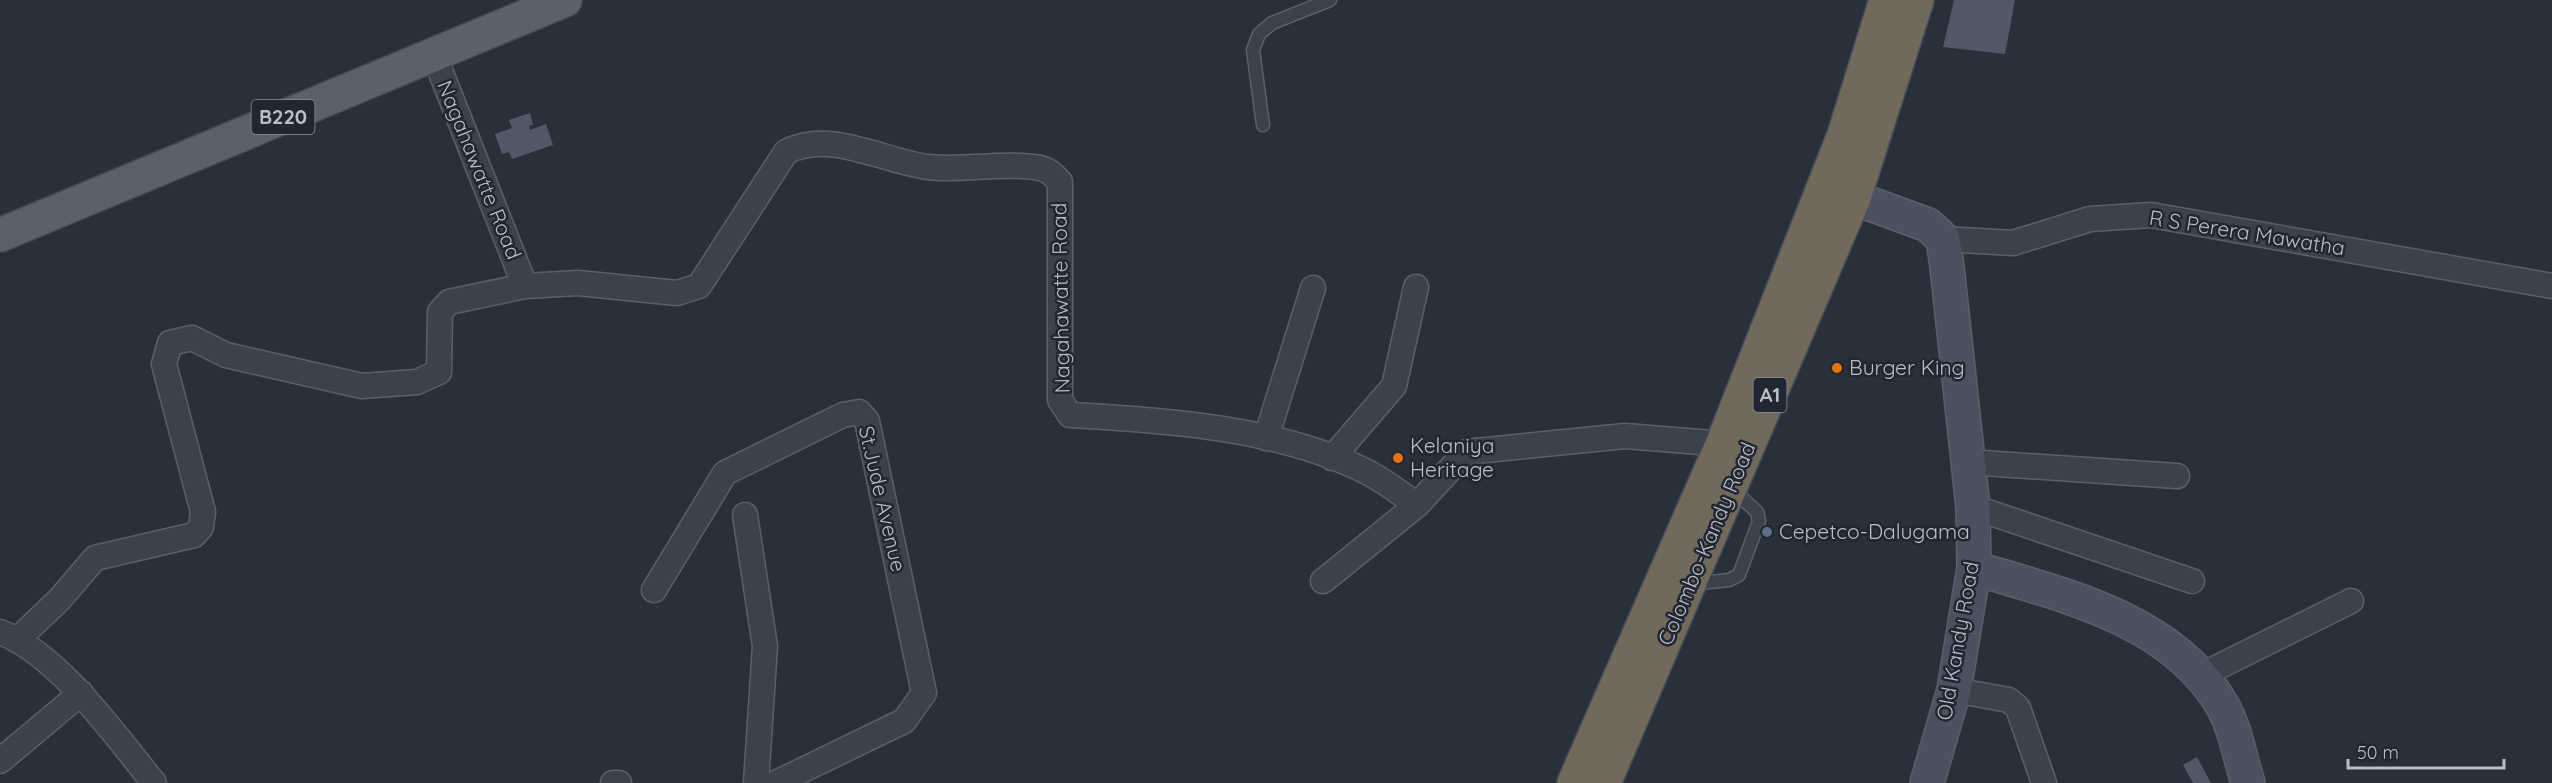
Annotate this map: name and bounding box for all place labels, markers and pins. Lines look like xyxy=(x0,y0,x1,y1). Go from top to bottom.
place label: Burger King xyxy=(1849,354,1965,380)
marker: Burger King xyxy=(1830,361,1844,375)
place label: Kelaniya Heritage xyxy=(1410,432,1494,482)
marker: Kelaniya Heritage xyxy=(1391,451,1405,465)
place label: Cepetco-Dalugama xyxy=(1779,518,1970,544)
marker: Cepetco-Dalugama xyxy=(1760,525,1774,539)

